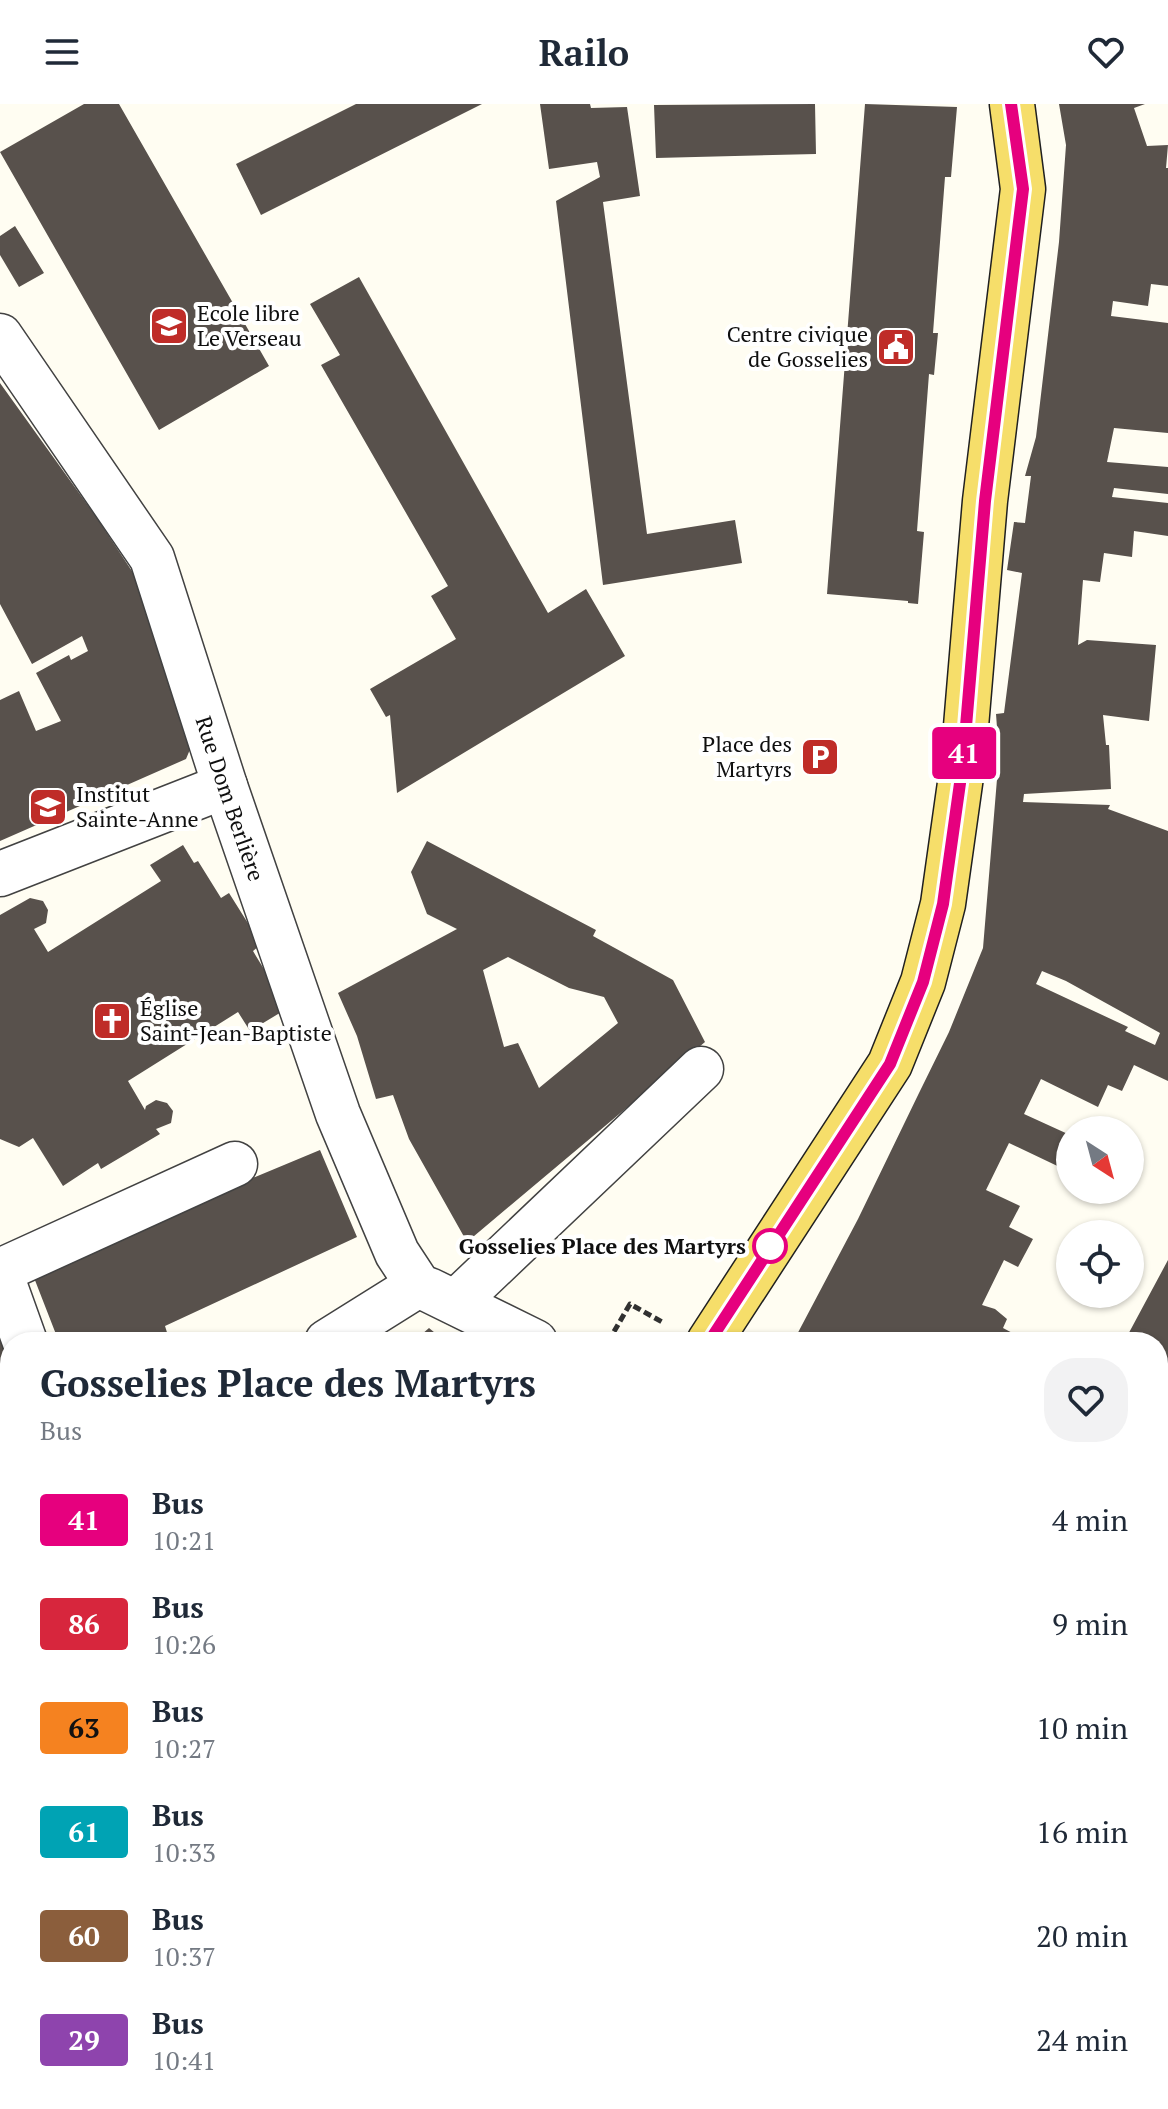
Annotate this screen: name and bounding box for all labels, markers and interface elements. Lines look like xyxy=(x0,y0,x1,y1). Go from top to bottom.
text: Railo xyxy=(539,29,629,76)
icon: menu xyxy=(40,30,84,74)
icon: heart xyxy=(1084,30,1128,74)
place label: Ecole libre Le Verseau xyxy=(197,298,302,352)
school or university icon: Ecole libre Le Verseau xyxy=(148,305,190,347)
place label: Centre civique de Gosselies xyxy=(727,319,868,373)
public building icon: Centre civique de Gosselies xyxy=(875,326,917,368)
street label: Rue Dom Berlière xyxy=(190,712,272,885)
line badge: 41 xyxy=(928,727,1000,779)
place label: Place des Martyrs xyxy=(702,729,792,783)
text: 41 xyxy=(948,734,980,771)
parking icon: Place des Martyrs xyxy=(799,736,841,778)
place label: Institut Sainte-Anne xyxy=(76,779,199,833)
school or university icon: Institut Sainte-Anne xyxy=(27,786,69,828)
place label: Église Saint-Jean-Baptiste xyxy=(140,993,332,1047)
church icon: Église Saint-Jean-Baptiste xyxy=(91,1000,133,1042)
north arrow xyxy=(1056,1116,1144,1204)
map controls xyxy=(1056,1116,1144,1308)
button: locate xyxy=(1056,1220,1144,1308)
marker: Gosselies Place des Martyrs xyxy=(753,1229,787,1263)
place label: Gosselies Place des Martyrs xyxy=(459,1231,746,1260)
text: Gosselies Place des Martyrs xyxy=(40,1358,536,1408)
button: heart xyxy=(1044,1358,1128,1442)
text: Bus xyxy=(40,1413,82,1447)
text: Bus xyxy=(152,1483,204,1523)
text: 4 min xyxy=(1052,1500,1128,1540)
text: 41 xyxy=(68,1501,100,1538)
text: 10:21 xyxy=(152,1523,216,1557)
text: Bus xyxy=(152,1587,204,1627)
text: 9 min xyxy=(1052,1604,1128,1644)
text: 86 xyxy=(68,1605,100,1642)
text: 10:26 xyxy=(152,1627,216,1661)
text: Bus xyxy=(152,1691,204,1731)
text: 10 min xyxy=(1036,1708,1128,1748)
text: 63 xyxy=(68,1709,100,1746)
text: 10:27 xyxy=(152,1731,216,1765)
text: Bus xyxy=(152,1795,204,1835)
text: 16 min xyxy=(1036,1812,1128,1852)
text: 61 xyxy=(68,1813,100,1850)
text: 10:33 xyxy=(152,1835,216,1869)
text: Bus xyxy=(152,1899,204,1939)
text: 20 min xyxy=(1036,1916,1128,1956)
text: 60 xyxy=(68,1917,100,1954)
text: 10:37 xyxy=(152,1939,216,1973)
text: Bus xyxy=(152,2003,204,2043)
text: 24 min xyxy=(1036,2020,1128,2060)
text: 29 xyxy=(68,2021,100,2058)
text: 10:41 xyxy=(152,2043,216,2077)

